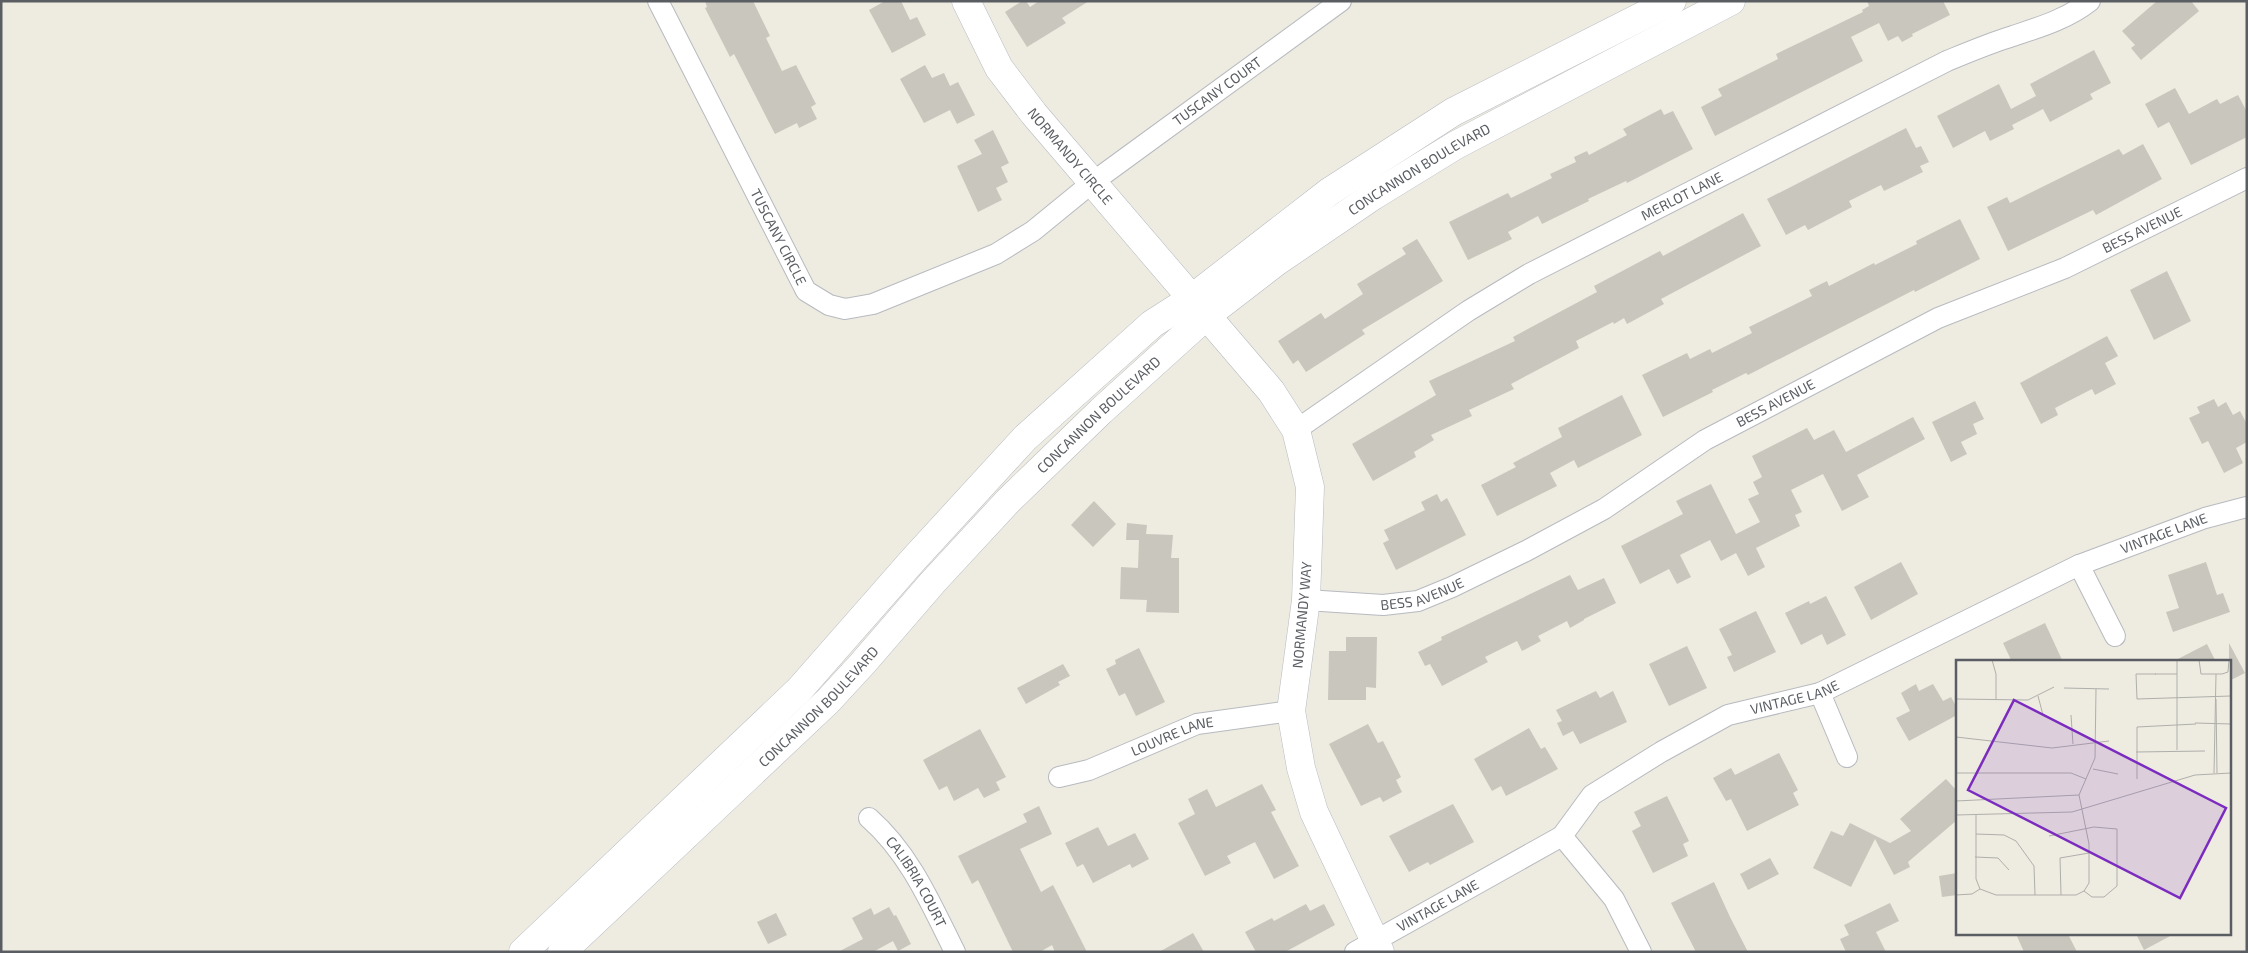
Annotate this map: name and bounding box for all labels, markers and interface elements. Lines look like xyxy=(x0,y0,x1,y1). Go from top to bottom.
street label: TUSCANY COURT xyxy=(1169,53,1265,129)
street label: NORMANDY CIRCLE xyxy=(1024,104,1117,208)
street label: CONCANNON BOULEVARD xyxy=(1345,120,1493,218)
street label: MERLOT LANE xyxy=(1638,168,1725,224)
street label: TUSCANY CIRCLE xyxy=(747,186,811,288)
street label: BESS AVENUE xyxy=(2099,202,2185,256)
street label: CONCANNON BOULEVARD xyxy=(1033,352,1164,476)
street label: BESS AVENUE xyxy=(1733,375,1818,430)
street label: VINTAGE LANE xyxy=(2118,509,2210,557)
street label: NORMANDY WAY xyxy=(1288,561,1315,669)
street label: BESS AVENUE xyxy=(1379,574,1467,613)
street label: CONCANNON BOULEVARD xyxy=(755,643,882,770)
inset map xyxy=(1956,660,2230,936)
street label: VINTAGE LANE xyxy=(1749,676,1842,717)
street label: LOUVRE LANE xyxy=(1128,713,1215,759)
street label: CALIBRIA COURT xyxy=(883,832,950,930)
street label: VINTAGE LANE xyxy=(1394,875,1482,935)

